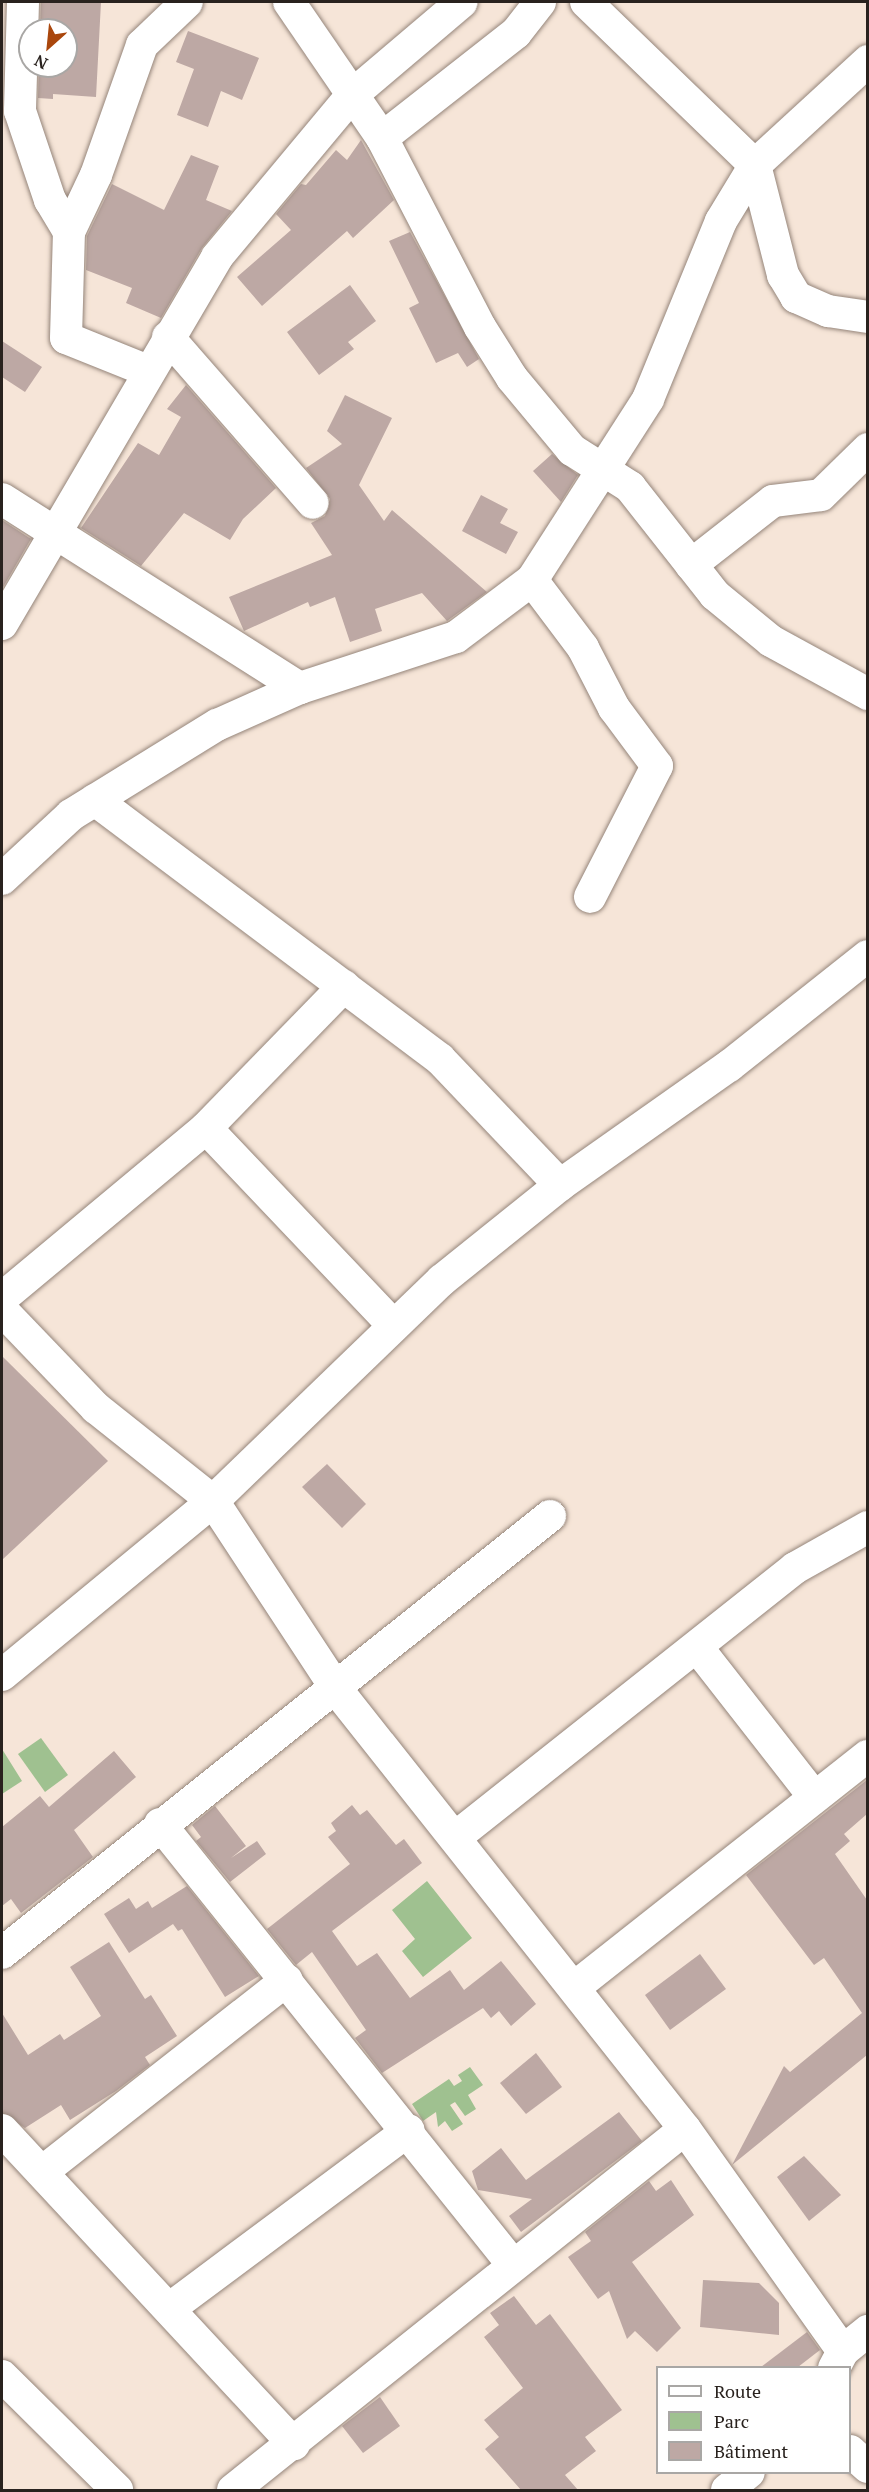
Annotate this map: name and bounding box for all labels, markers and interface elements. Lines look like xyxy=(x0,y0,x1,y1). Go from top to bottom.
north arrow xyxy=(18,18,78,78)
text: N xyxy=(30,50,51,75)
legend xyxy=(656,2366,851,2474)
text: Route xyxy=(714,2379,761,2403)
text: Parc xyxy=(714,2409,749,2433)
text: Bâtiment xyxy=(714,2439,788,2463)

